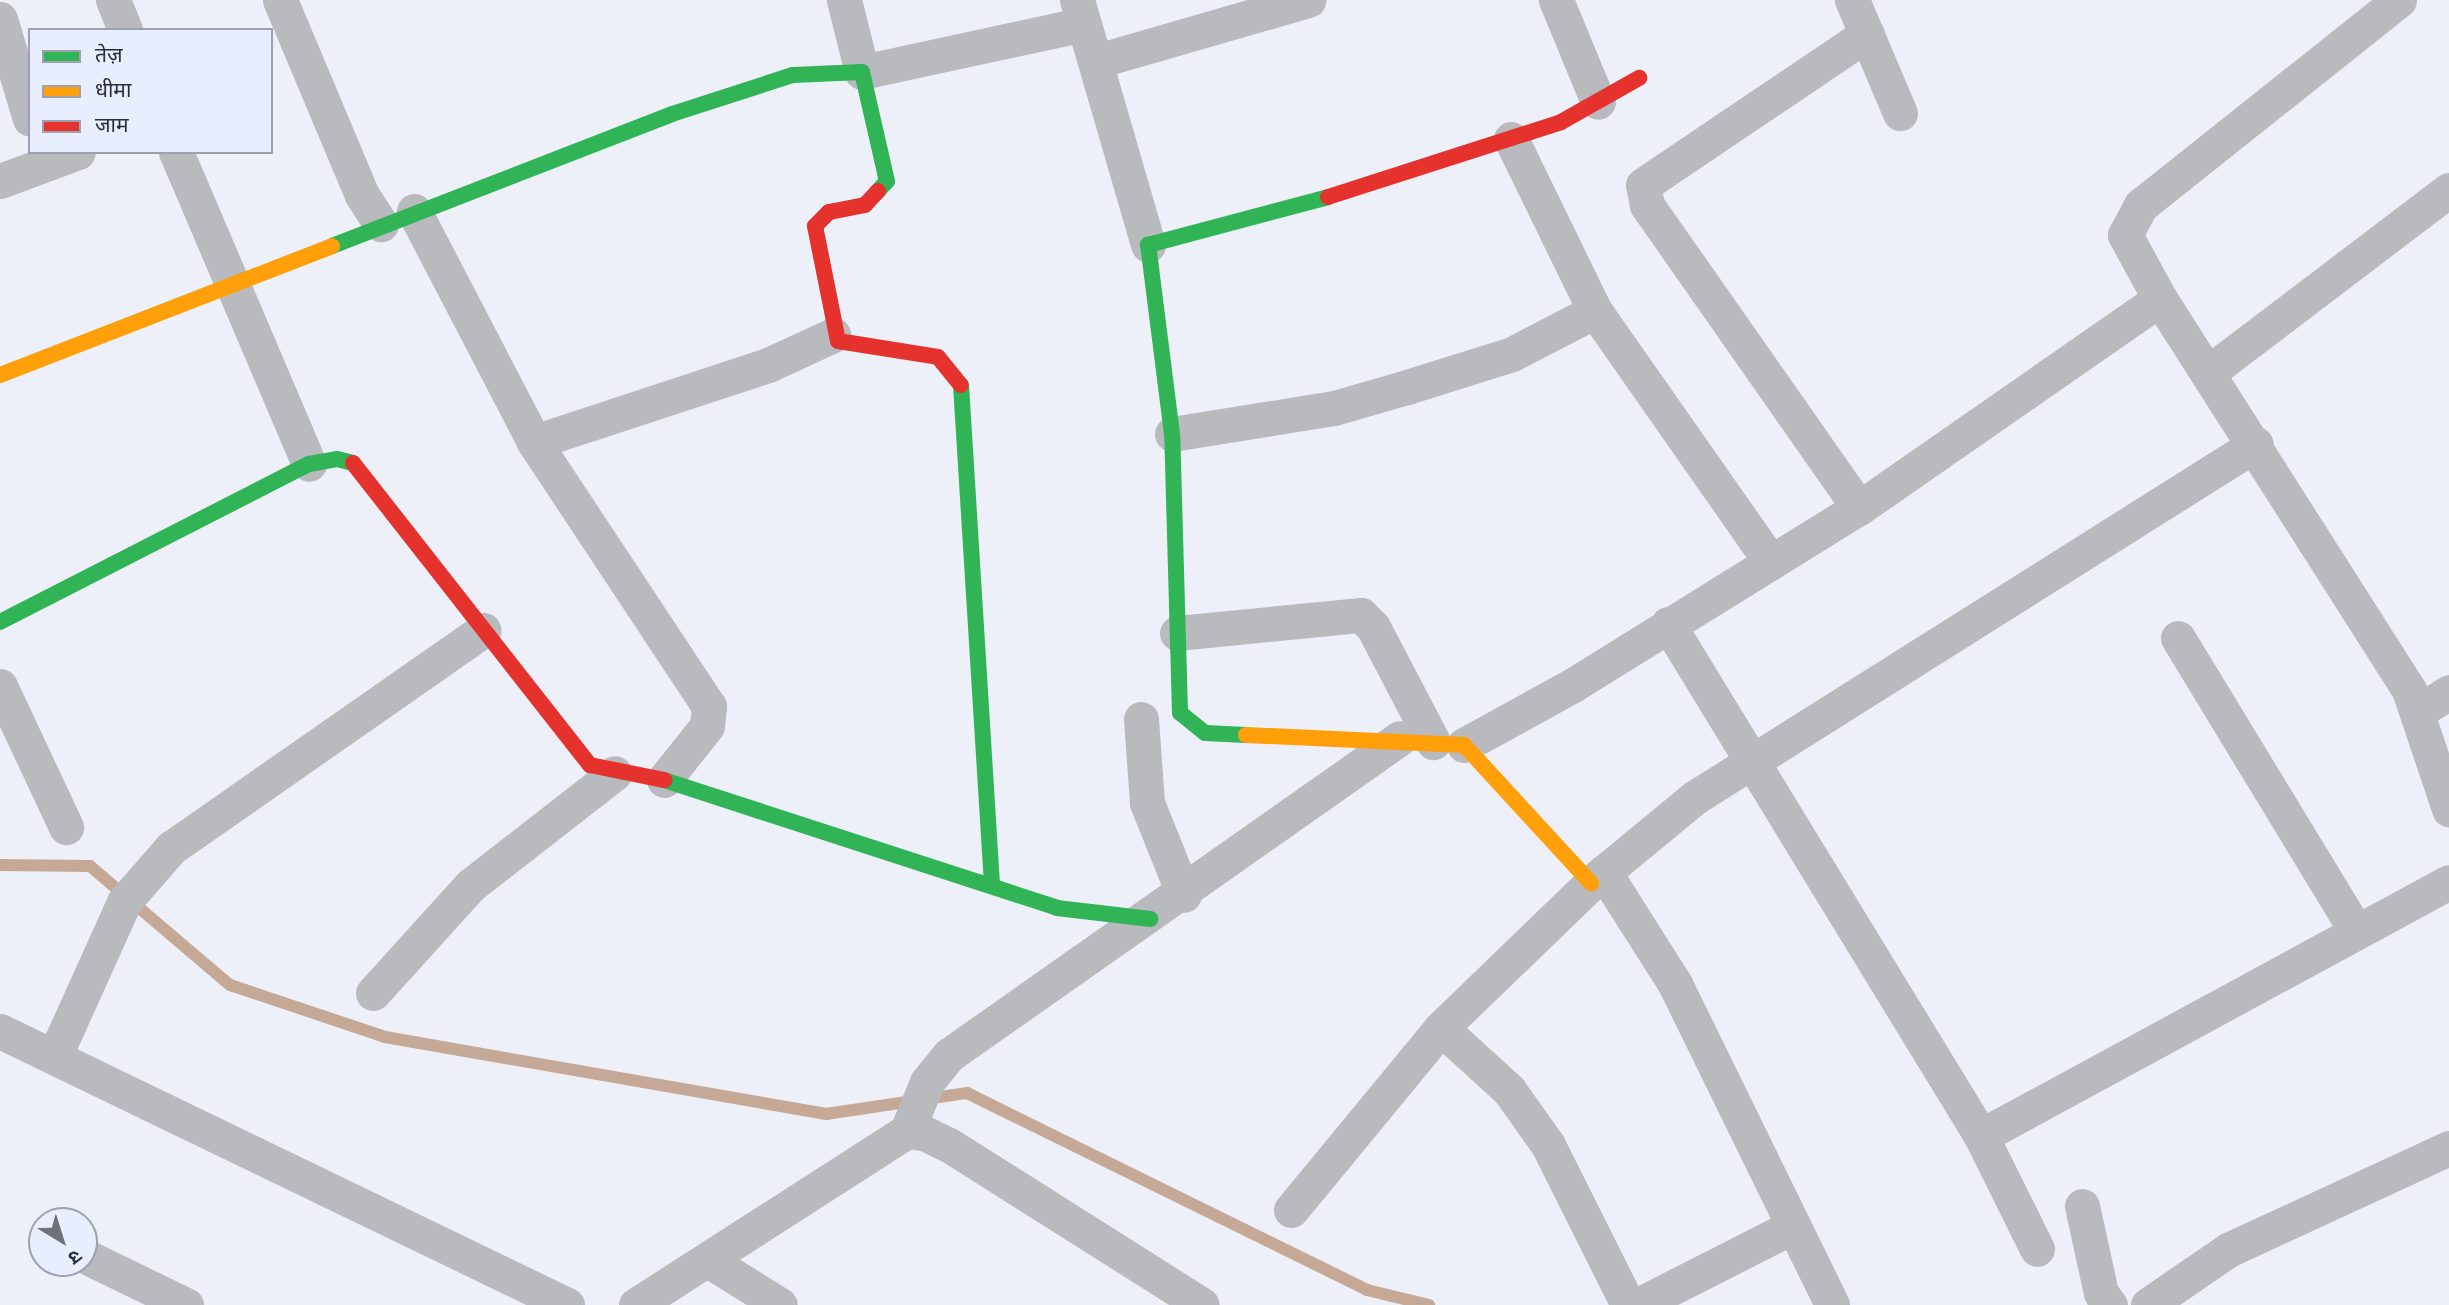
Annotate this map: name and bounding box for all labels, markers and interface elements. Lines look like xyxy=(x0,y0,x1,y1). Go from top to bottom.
legend xyxy=(28,28,273,154)
text: तेज़ xyxy=(95,42,123,68)
text: धीमा xyxy=(95,77,131,103)
text: जाम xyxy=(95,112,129,138)
north arrow xyxy=(28,1207,98,1277)
text: उ xyxy=(64,1245,86,1270)

